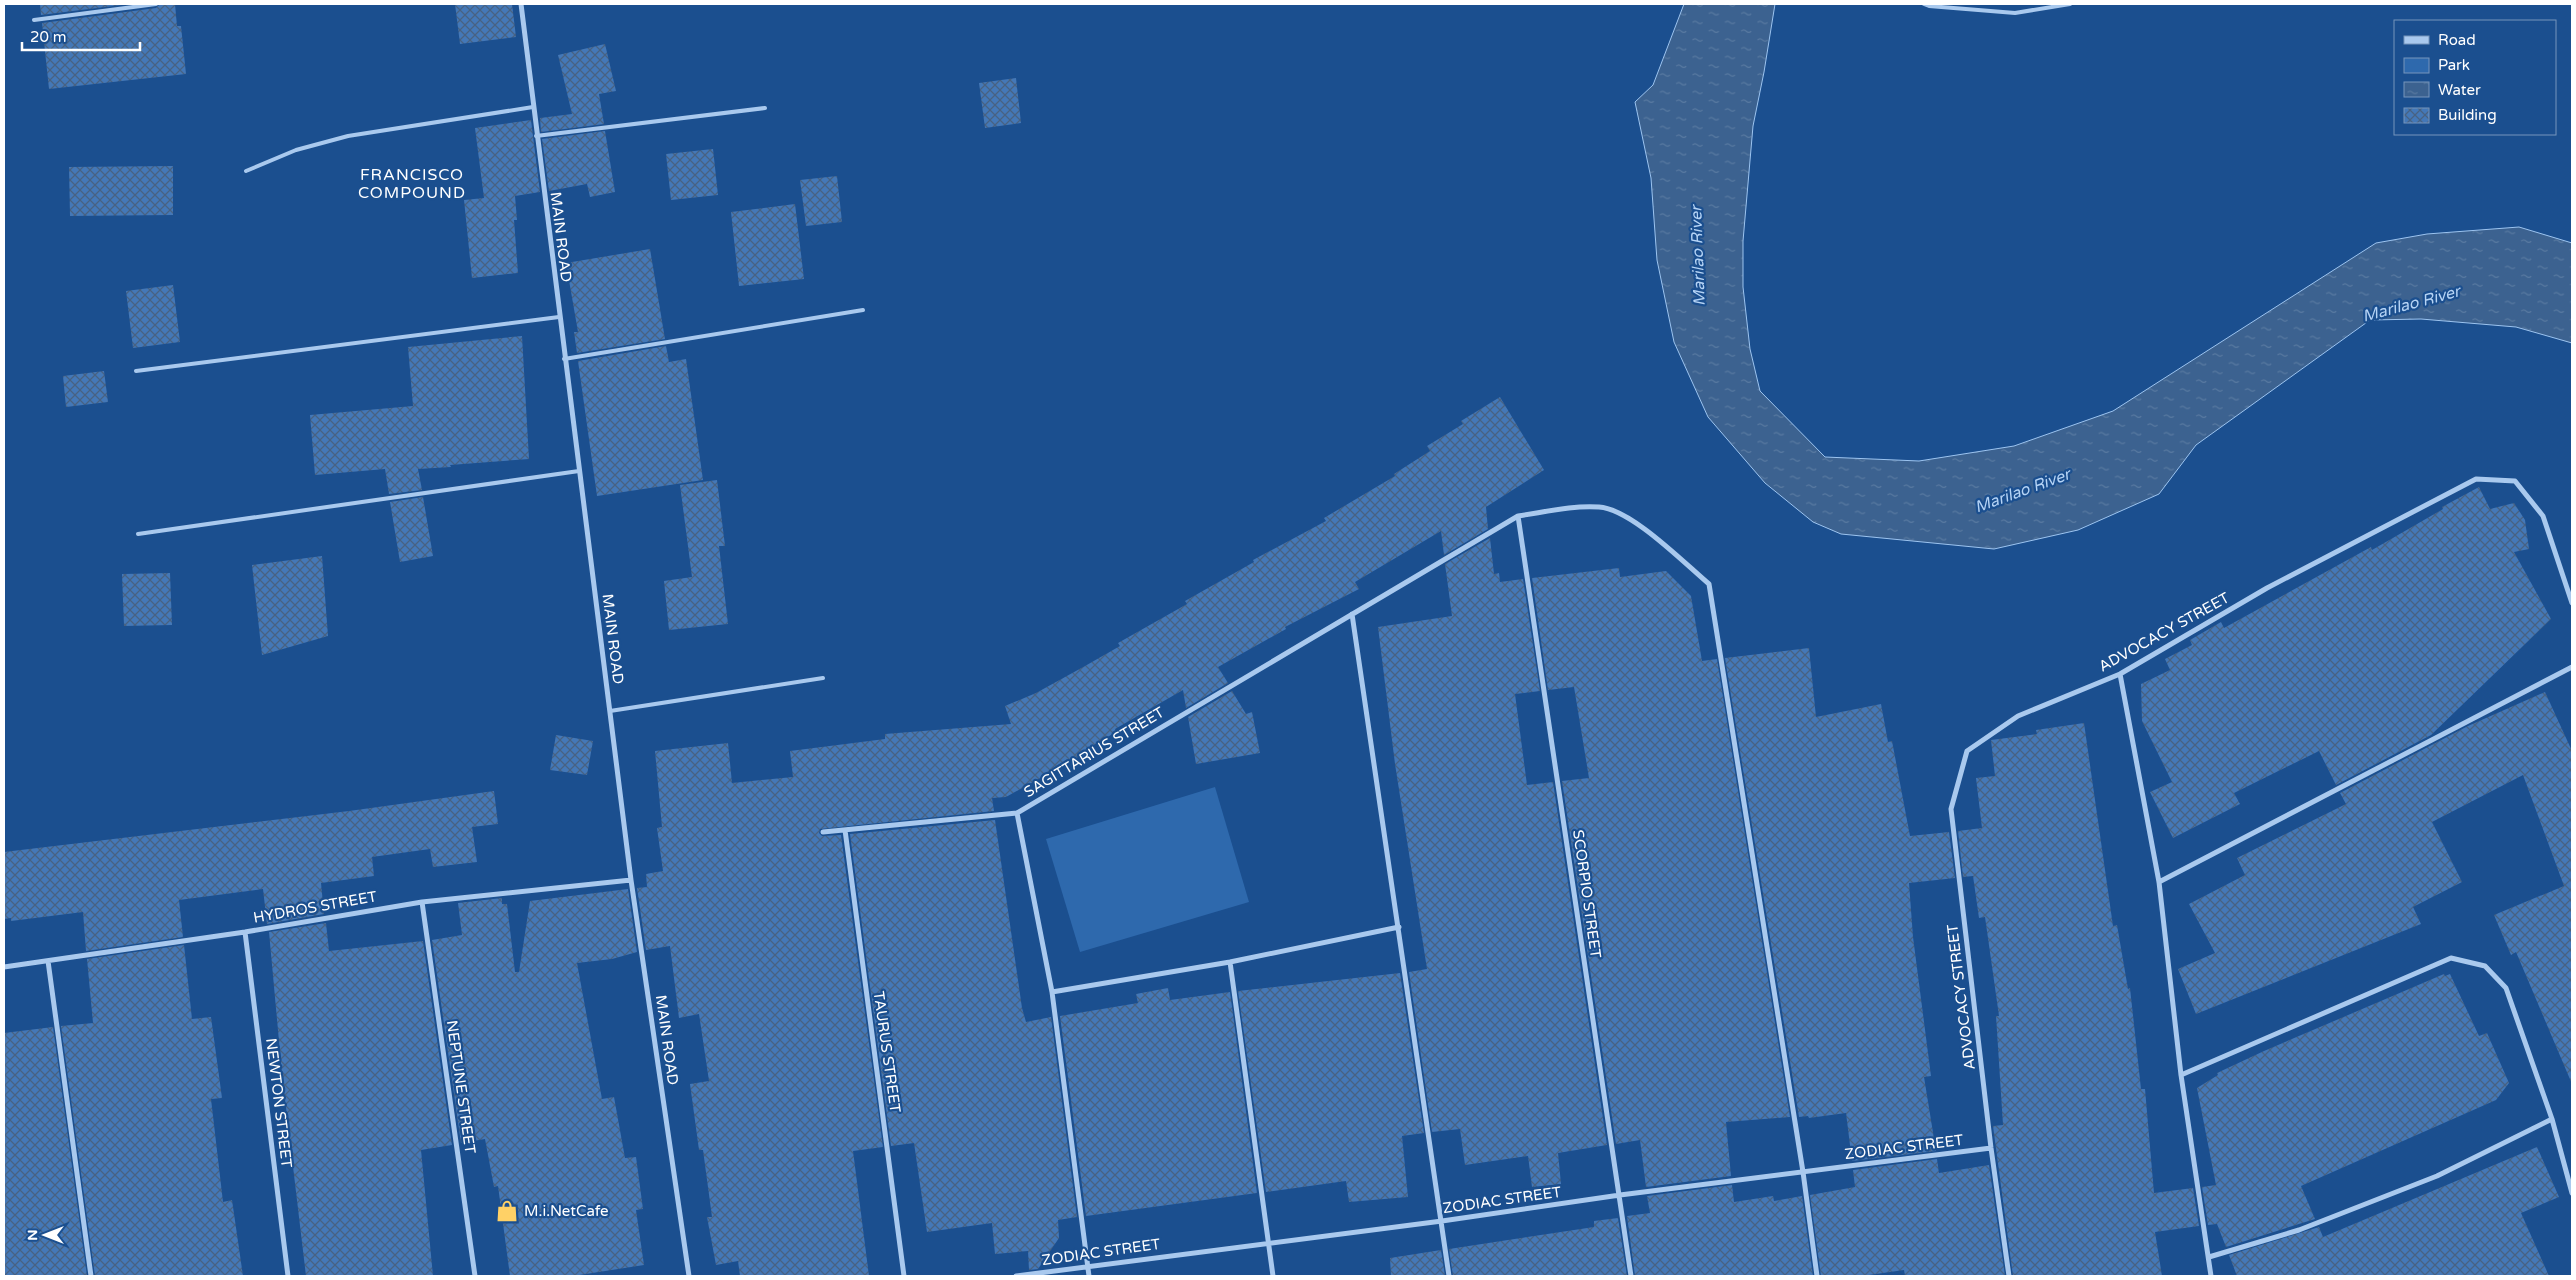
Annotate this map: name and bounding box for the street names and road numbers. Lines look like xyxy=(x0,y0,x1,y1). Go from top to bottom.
street label: MAIN ROAD xyxy=(547,191,575,283)
street label: ADVOCACY STREET xyxy=(2095,589,2233,675)
street label: MAIN ROAD xyxy=(599,593,627,685)
street label: SAGITTARIUS STREET xyxy=(1021,703,1167,801)
street label: SCORPIO STREET xyxy=(1569,829,1605,959)
street label: HYDROS STREET xyxy=(252,887,378,927)
street label: ADVOCACY STREET xyxy=(1943,923,1979,1071)
street label: TAURUS STREET xyxy=(870,990,904,1114)
street label: MAIN ROAD xyxy=(652,994,682,1086)
street label: NEPTUNE STREET xyxy=(443,1019,479,1155)
street label: NEWTON STREET xyxy=(262,1037,296,1169)
street label: ZODIAC STREET xyxy=(1844,1131,1964,1163)
street label: ZODIAC STREET xyxy=(1442,1183,1562,1217)
street label: ZODIAC STREET xyxy=(1041,1235,1161,1269)

